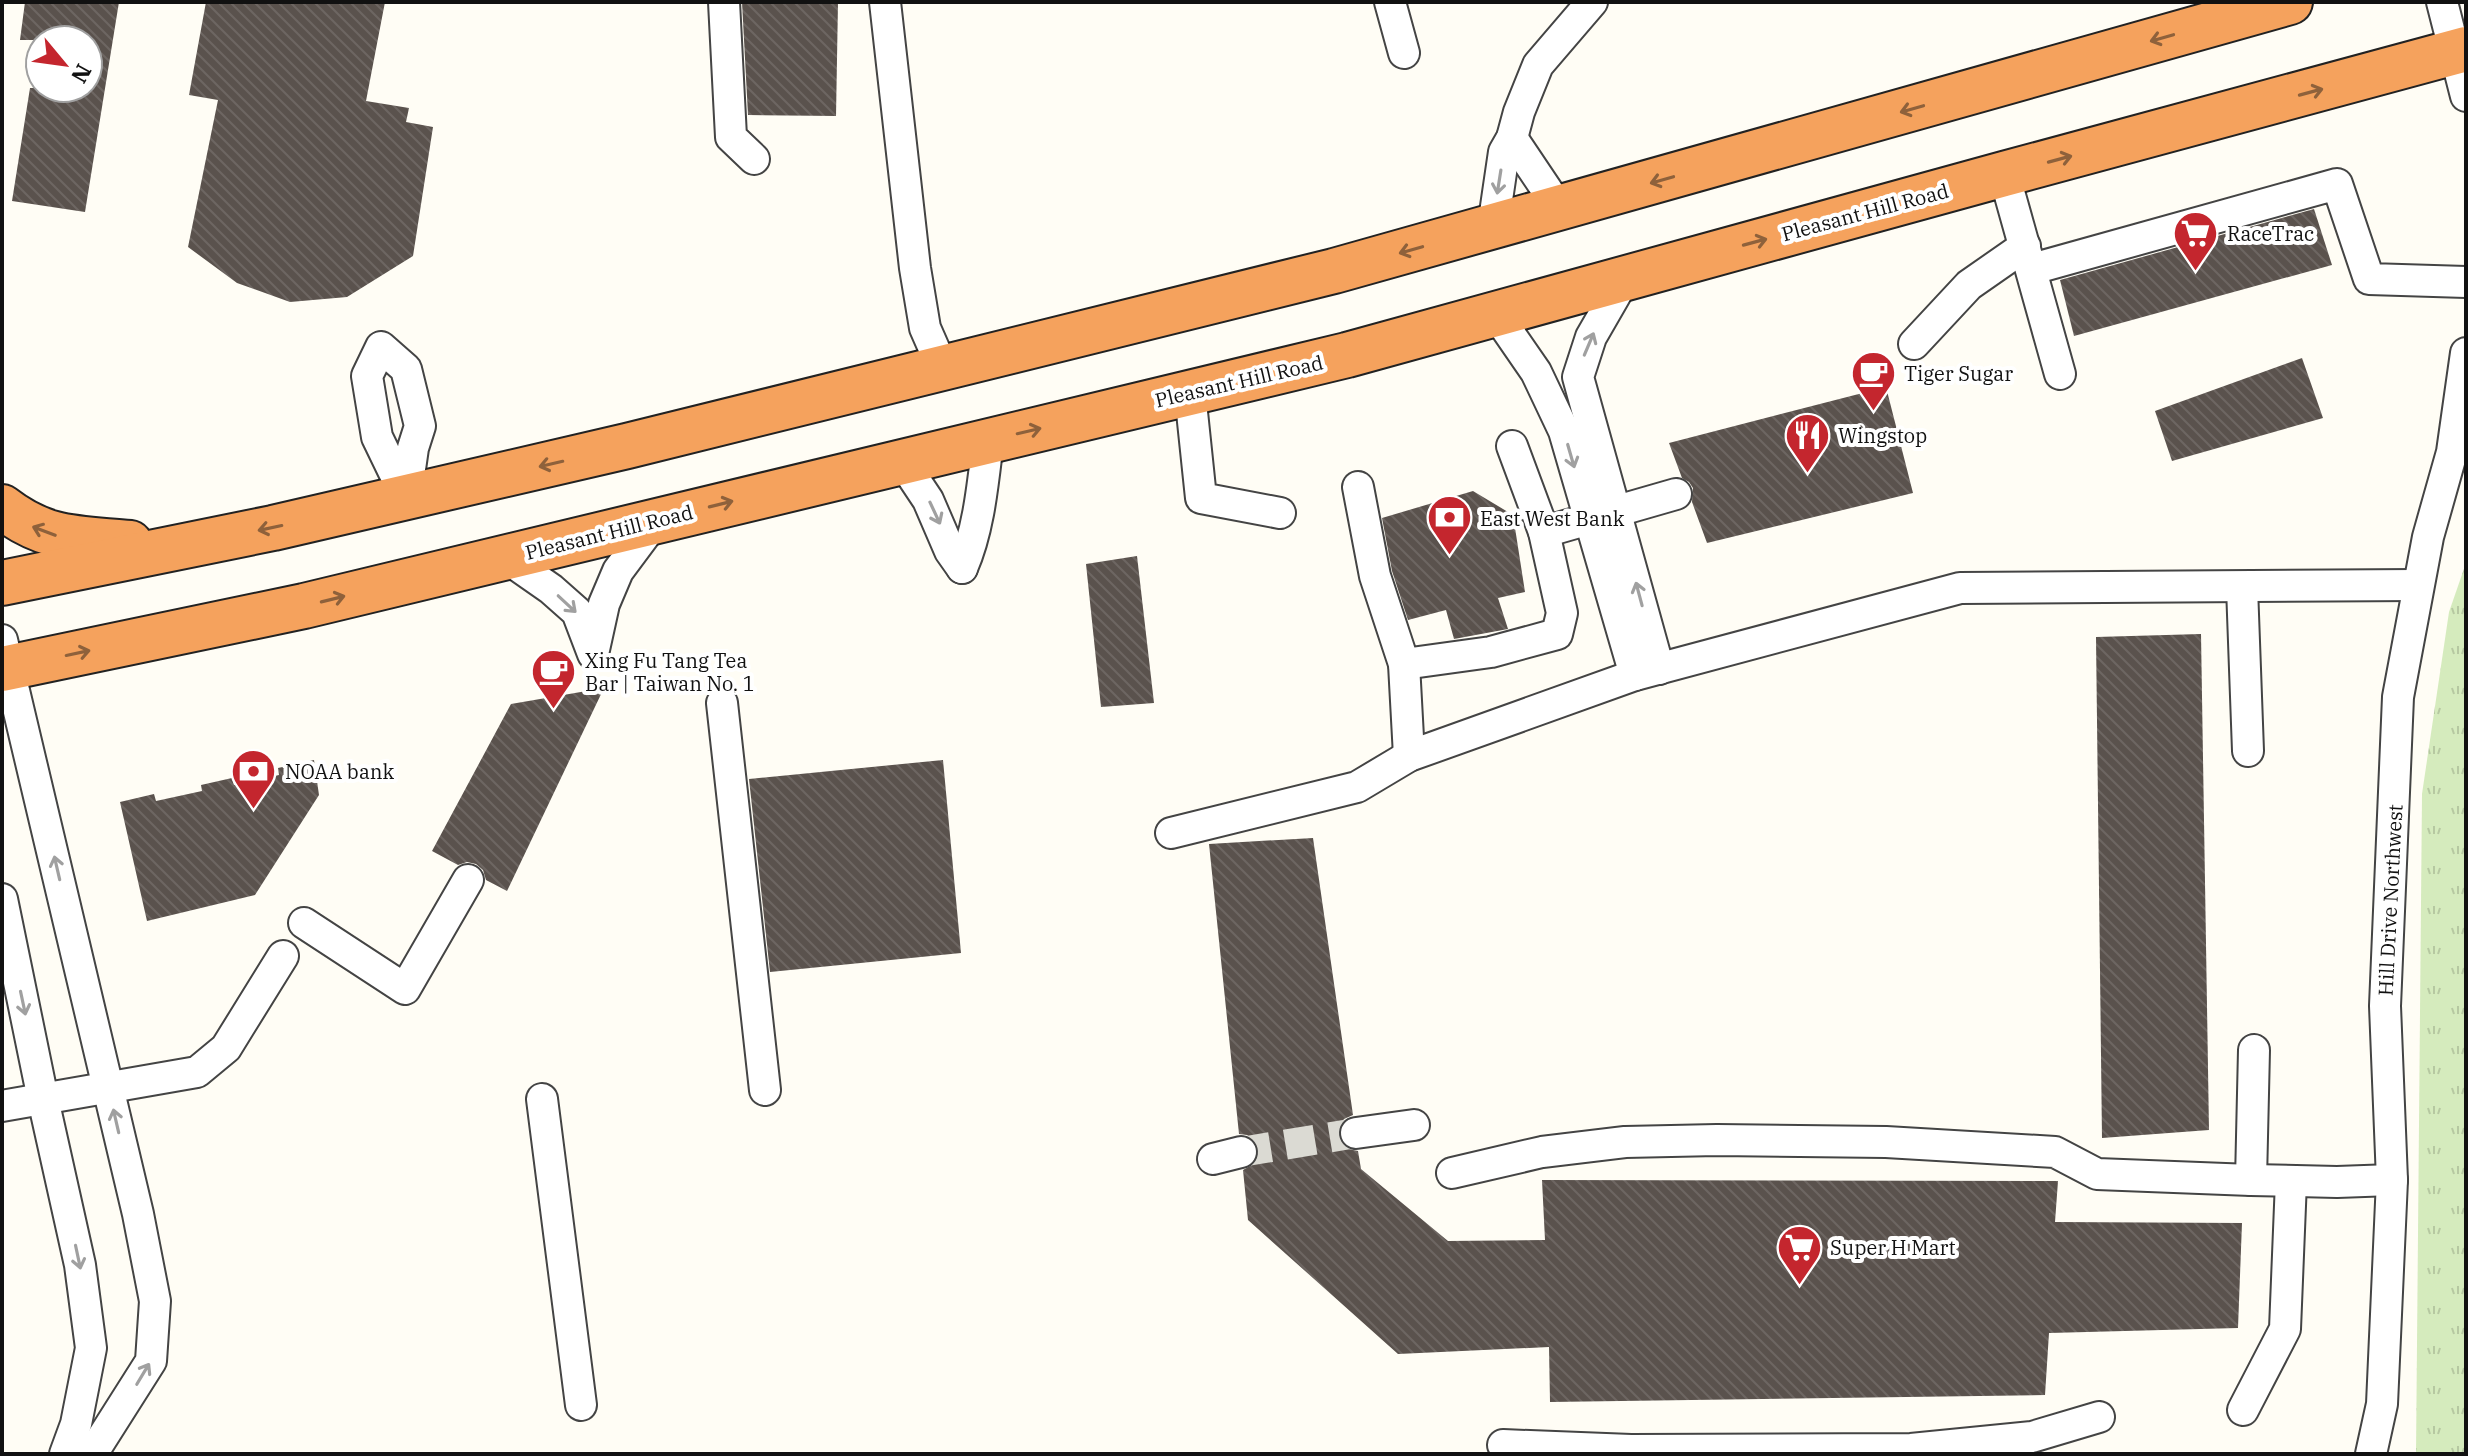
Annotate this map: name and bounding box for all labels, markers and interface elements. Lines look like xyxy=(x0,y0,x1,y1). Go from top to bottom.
north arrow xyxy=(24,24,104,104)
one-way arrow xyxy=(2150,31,2176,46)
text: N xyxy=(65,59,99,89)
one-way arrow xyxy=(2298,83,2324,98)
one-way arrow xyxy=(1899,102,1925,117)
one-way arrow xyxy=(2046,150,2072,165)
one-way arrow xyxy=(1490,169,1505,194)
one-way arrow xyxy=(1649,173,1675,188)
street label: Pleasant Hill Road xyxy=(1778,177,1952,247)
supermarket icon: RaceTrac xyxy=(2172,209,2220,272)
place label: RaceTrac xyxy=(2227,220,2314,247)
one-way arrow xyxy=(1742,234,1768,249)
one-way arrow xyxy=(1399,243,1425,258)
one-way arrow xyxy=(1583,332,1598,357)
street label: Pleasant Hill Road xyxy=(1152,349,1326,413)
cafe icon: Tiger Sugar xyxy=(1849,349,1897,412)
place label: Tiger Sugar xyxy=(1904,360,2013,387)
restaurant icon: Wingstop xyxy=(1783,411,1831,474)
place label: Wingstop xyxy=(1838,422,1927,449)
one-way arrow xyxy=(1015,423,1041,438)
one-way arrow xyxy=(1565,442,1580,468)
one-way arrow xyxy=(539,457,564,472)
bank icon: East West Bank xyxy=(1425,494,1473,557)
one-way arrow xyxy=(708,496,734,511)
street label: Pleasant Hill Road xyxy=(522,498,696,566)
one-way arrow xyxy=(928,501,943,525)
place label: East West Bank xyxy=(1480,505,1625,532)
one-way arrow xyxy=(258,521,284,536)
one-way arrow xyxy=(32,523,57,537)
one-way arrow xyxy=(1630,581,1645,607)
one-way arrow xyxy=(319,591,345,606)
one-way arrow xyxy=(557,595,577,614)
one-way arrow xyxy=(65,645,91,660)
cafe icon: Xing Fu Tang Tea Bar | Taiwan No. 1 xyxy=(530,647,578,710)
place label: Xing Fu Tang Tea Bar | Taiwan No. 1 xyxy=(585,647,755,697)
bank icon: NOAA bank xyxy=(230,747,278,810)
place label: NOAA bank xyxy=(285,758,395,785)
street label: Hill Drive Northwest xyxy=(2372,804,2408,996)
one-way arrow xyxy=(48,855,63,881)
one-way arrow xyxy=(16,990,31,1015)
one-way arrow xyxy=(108,1108,123,1134)
supermarket icon: Super H Mart xyxy=(1775,1223,1823,1286)
place label: Super H Mart xyxy=(1830,1234,1956,1261)
one-way arrow xyxy=(71,1244,86,1269)
one-way arrow xyxy=(135,1363,151,1386)

